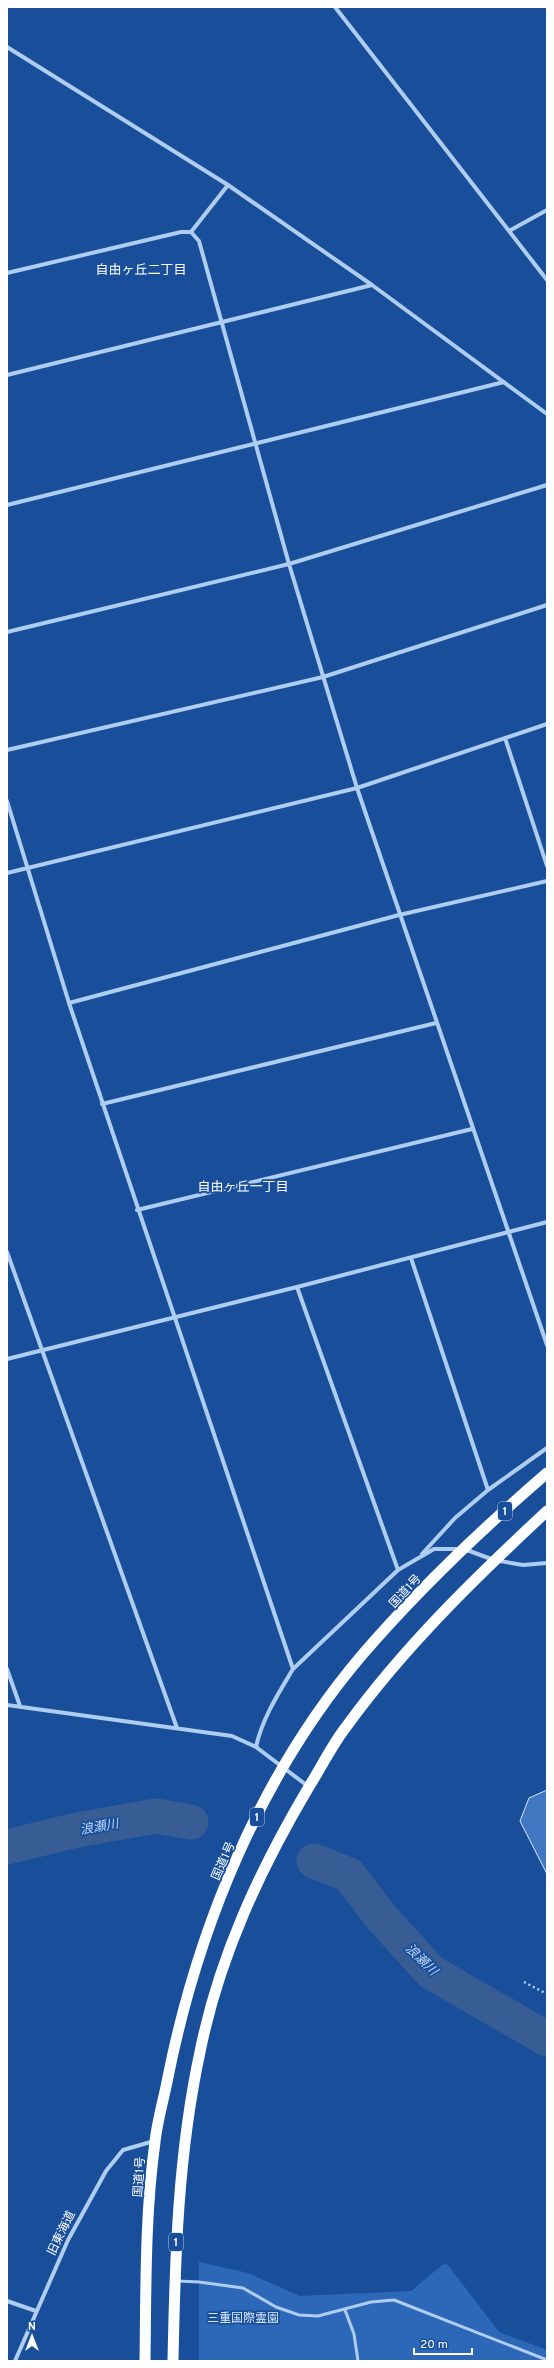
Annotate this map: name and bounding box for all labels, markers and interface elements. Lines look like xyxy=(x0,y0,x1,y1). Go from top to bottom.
district label: 自由ヶ丘二丁目 xyxy=(95,263,187,279)
district label: 自由ヶ丘一丁目 xyxy=(197,1180,289,1196)
road number: 1 xyxy=(498,1502,512,1520)
street label: 国道1号 xyxy=(386,1571,425,1612)
road number: 1 xyxy=(250,1808,264,1826)
water label: 浪瀬川 xyxy=(79,1816,122,1839)
street label: 国道1号 xyxy=(208,1840,239,1883)
water label: 浪瀬川 xyxy=(401,1941,442,1981)
street label: 国道1号 xyxy=(131,2156,149,2198)
street label: 旧東海道 xyxy=(44,2208,80,2259)
road number: 1 xyxy=(169,2233,183,2251)
park label: 三重国際霊園 xyxy=(207,2311,279,2327)
north arrow xyxy=(12,2316,52,2356)
text: N xyxy=(28,2320,36,2334)
scale bar xyxy=(414,2330,472,2356)
text: 20 m xyxy=(420,2337,448,2353)

